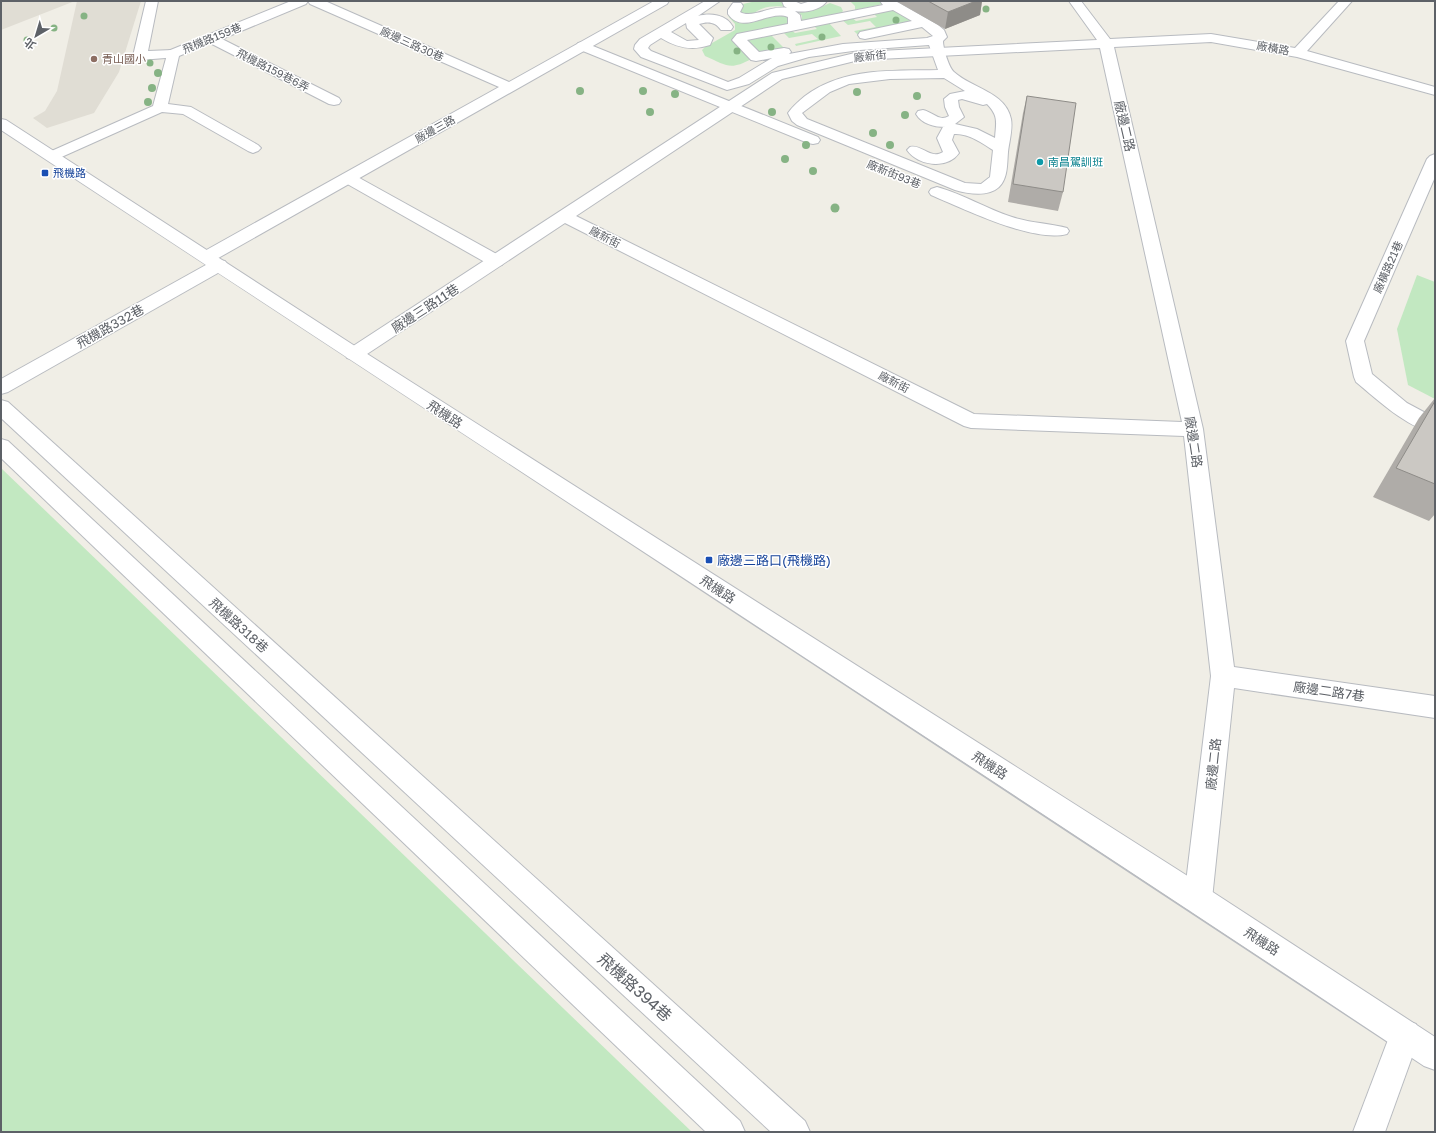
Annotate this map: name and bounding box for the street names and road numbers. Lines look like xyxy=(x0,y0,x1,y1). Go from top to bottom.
street label: 飛機路159巷 xyxy=(180,20,243,55)
street label: 廠邊三路30巷 xyxy=(378,24,446,63)
street label: 廠橫路 xyxy=(1256,38,1290,57)
street label: 飛機路159巷6弄 xyxy=(235,46,312,94)
street label: 廠新街 xyxy=(853,47,887,64)
street label: 廠邊二路 xyxy=(1111,99,1139,153)
street label: 廠邊三路 xyxy=(412,112,457,145)
street label: 廠新街93巷 xyxy=(865,157,923,190)
street label: 廠新街 xyxy=(588,223,623,250)
street label: 廠橫路21巷 xyxy=(1370,239,1405,295)
street label: 廠邊三路11巷 xyxy=(388,280,462,336)
street label: 飛機路332巷 xyxy=(73,301,147,351)
street label: 廠新街 xyxy=(877,368,912,395)
street label: 飛機路 xyxy=(424,397,466,431)
street label: 廠邊二路 xyxy=(1182,415,1206,469)
street label: 飛機路 xyxy=(697,572,739,606)
street label: 飛機路318巷 xyxy=(206,594,272,656)
street label: 廠邊二路7巷 xyxy=(1292,678,1366,704)
street label: 廠邊二路 xyxy=(1202,737,1224,791)
street label: 飛機路 xyxy=(969,748,1011,782)
street label: 飛機路 xyxy=(1241,924,1283,958)
street label: 飛機路394巷 xyxy=(594,949,676,1025)

